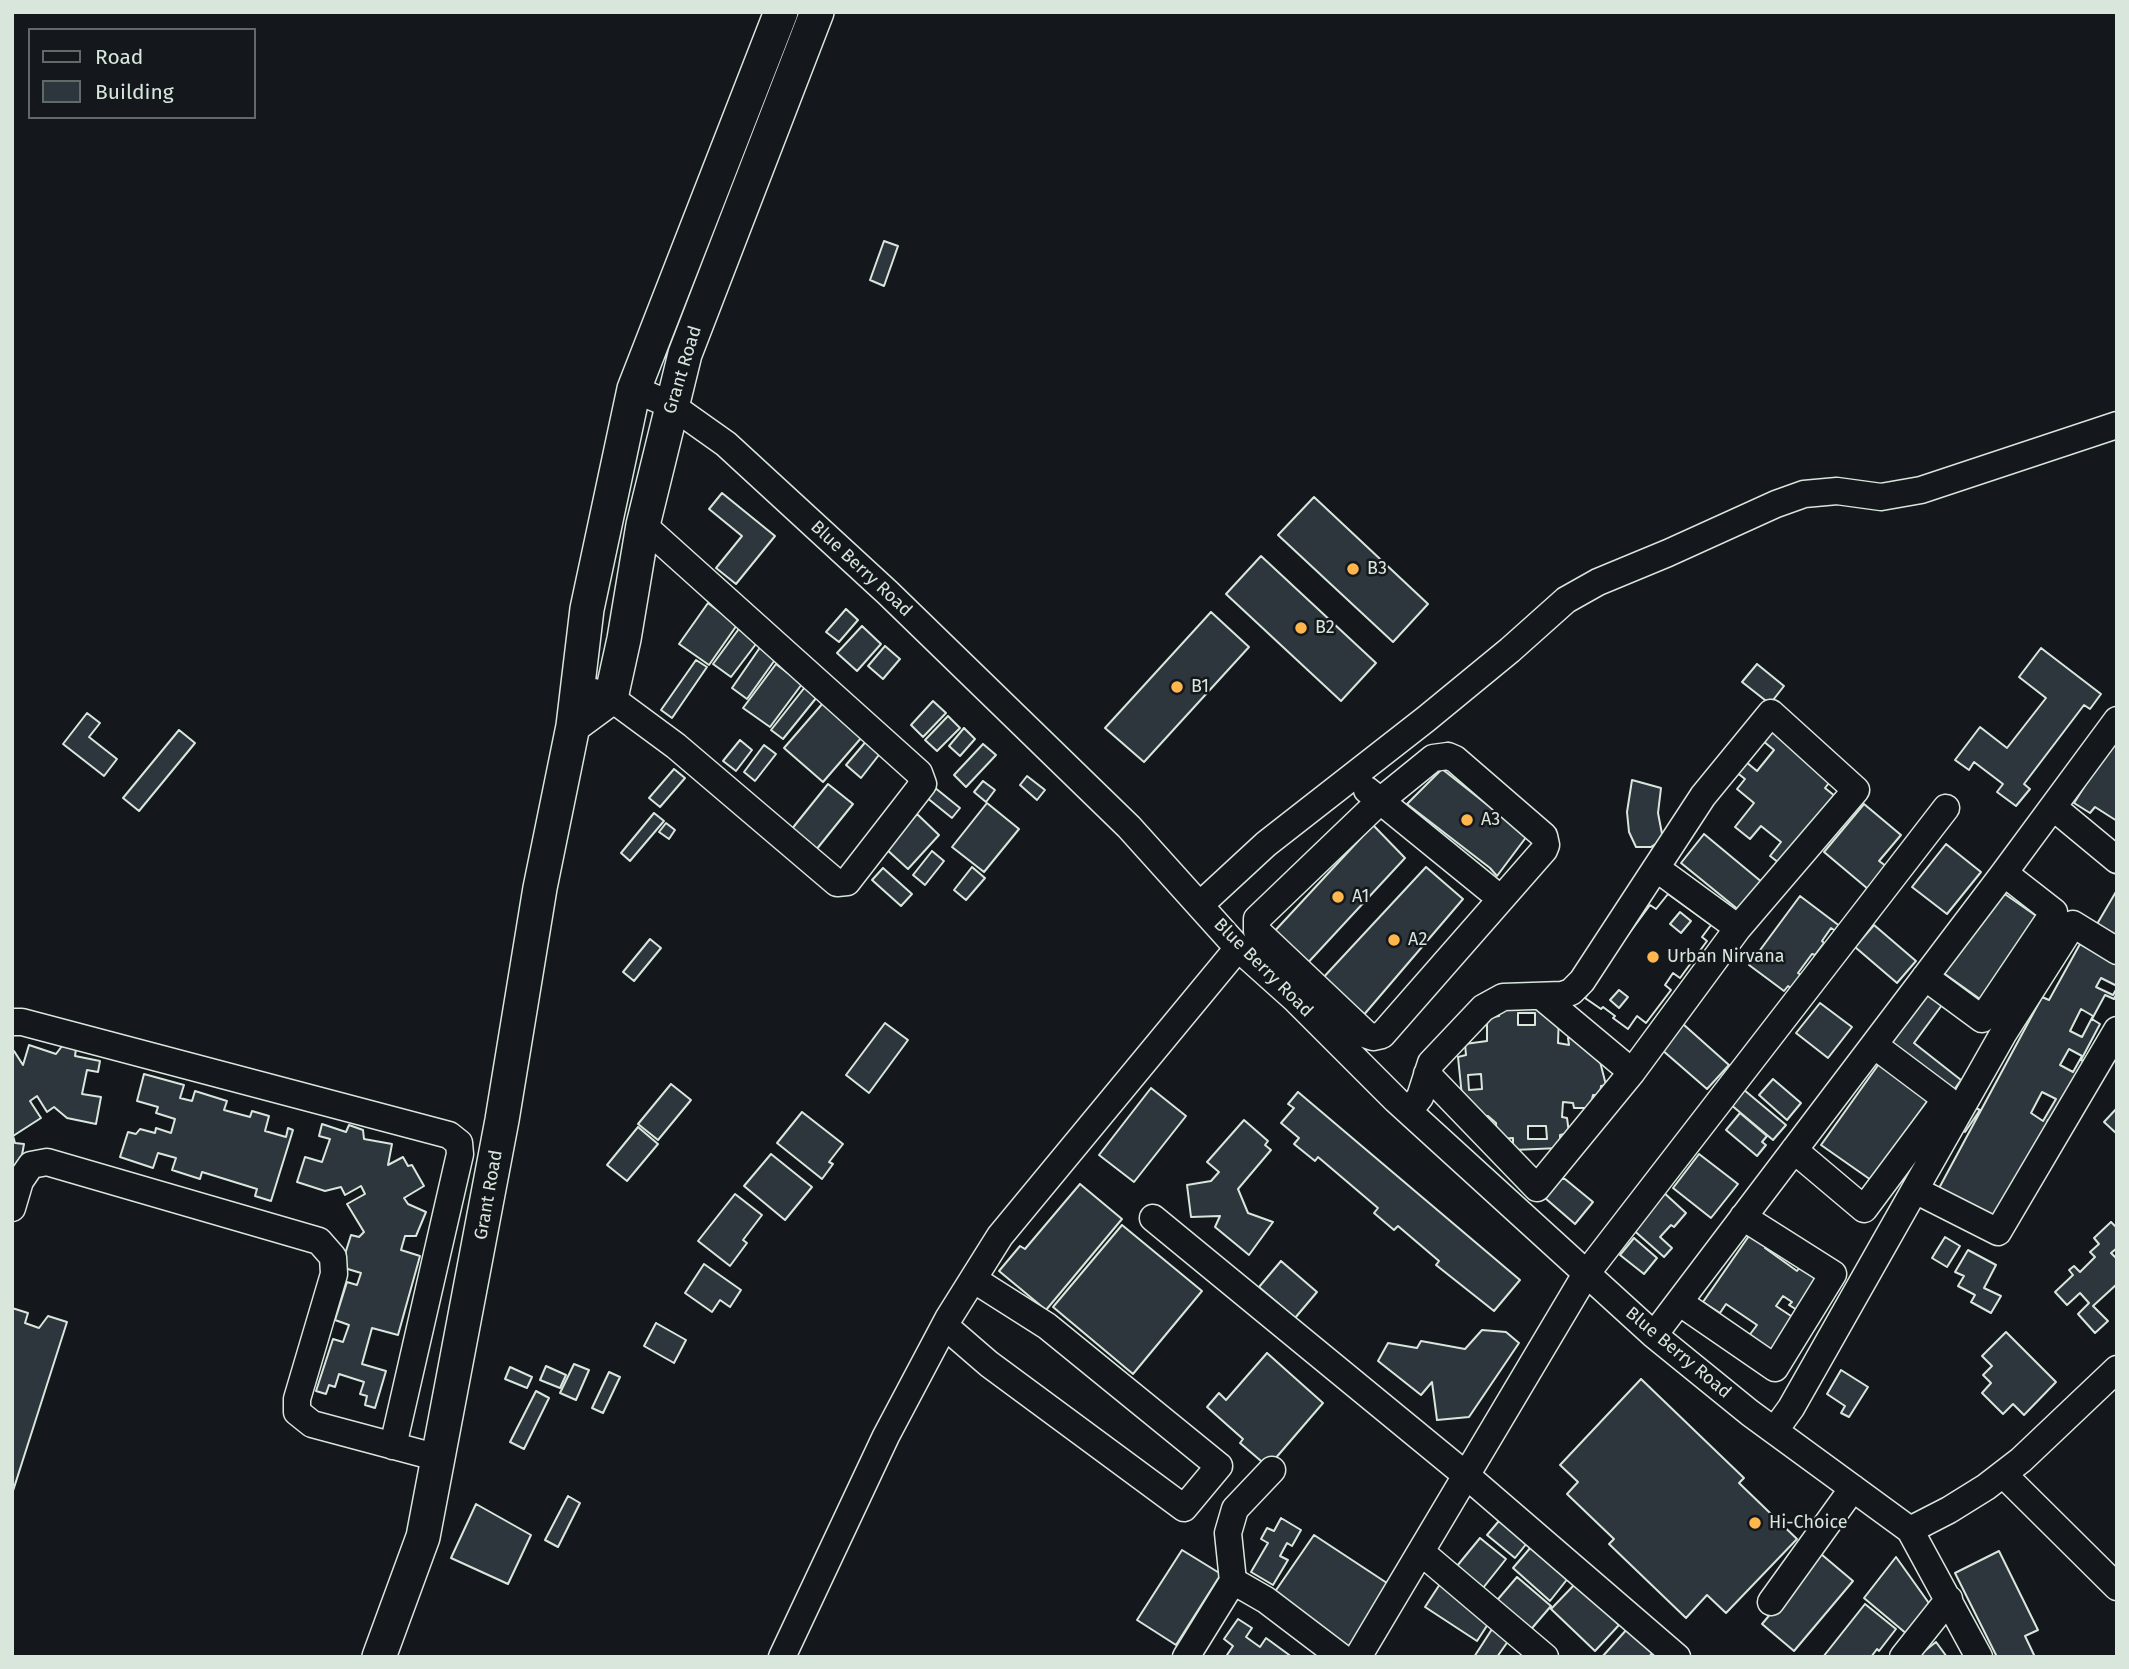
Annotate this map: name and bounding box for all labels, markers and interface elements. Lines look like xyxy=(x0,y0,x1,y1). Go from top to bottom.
legend xyxy=(28,28,256,119)
text: Road xyxy=(95,44,143,70)
text: Building xyxy=(95,79,174,105)
street label: Grant Road xyxy=(659,323,707,417)
street label: Blue Berry Road xyxy=(806,516,916,622)
place label: B3 xyxy=(1367,558,1387,580)
marker: B3 xyxy=(1345,561,1361,577)
place label: B2 xyxy=(1315,617,1335,639)
marker: B2 xyxy=(1293,620,1309,636)
place label: B1 xyxy=(1191,676,1209,698)
marker: B1 xyxy=(1169,679,1185,695)
place label: A3 xyxy=(1481,809,1500,831)
marker: A3 xyxy=(1459,812,1475,828)
place label: A1 xyxy=(1352,886,1369,908)
marker: A1 xyxy=(1330,889,1346,905)
street label: Blue Berry Road xyxy=(1209,914,1317,1022)
place label: A2 xyxy=(1408,929,1427,951)
marker: A2 xyxy=(1386,932,1402,948)
place label: Urban Nirvana xyxy=(1667,946,1785,968)
marker: Urban Nirvana xyxy=(1645,949,1661,965)
street label: Grant Road xyxy=(470,1148,508,1242)
street label: Blue Berry Road xyxy=(1621,1303,1735,1403)
place label: Hi-Choice xyxy=(1769,1512,1848,1534)
marker: Hi-Choice xyxy=(1747,1515,1763,1531)

